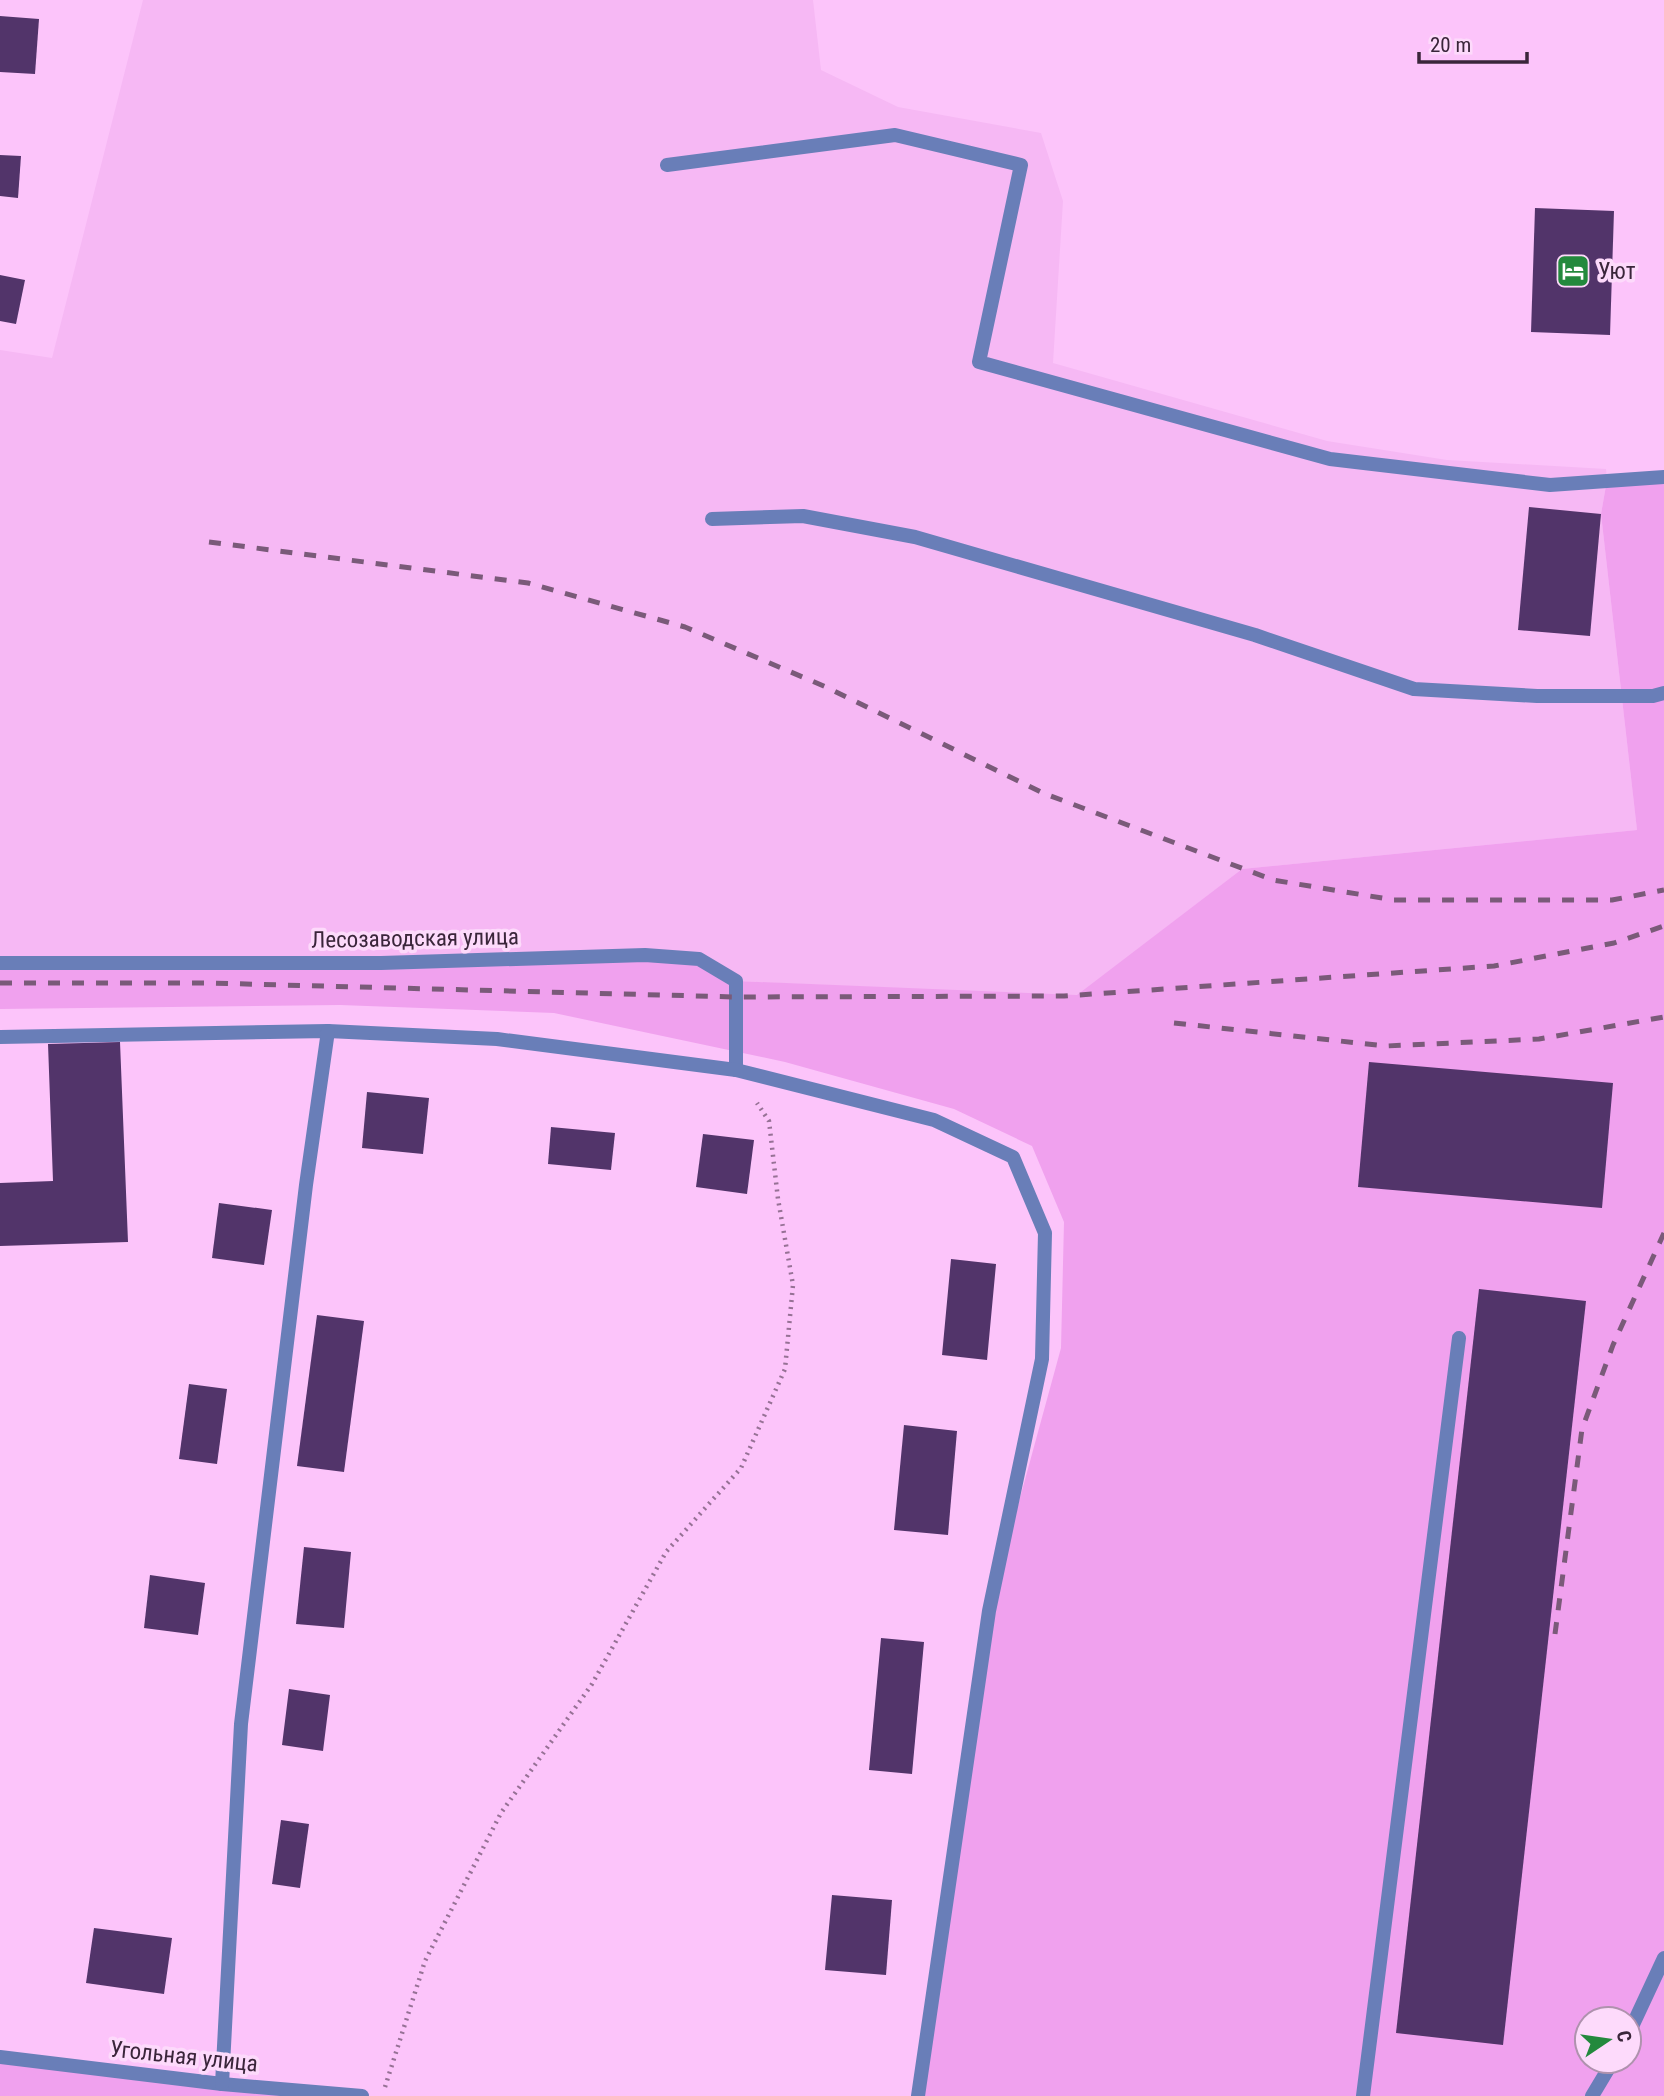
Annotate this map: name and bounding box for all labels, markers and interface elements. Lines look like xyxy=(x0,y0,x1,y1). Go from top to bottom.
scale bar xyxy=(1419,21,1528,65)
text: 20 m xyxy=(1430,33,1471,57)
hotel icon: Уют xyxy=(1554,252,1592,290)
place label: Уют xyxy=(1598,258,1636,285)
street label: Лесозаводская улица xyxy=(311,923,519,954)
north arrow xyxy=(1573,2005,1643,2075)
text: С xyxy=(1612,2028,1637,2044)
street label: Угольная улица xyxy=(109,2035,259,2078)

